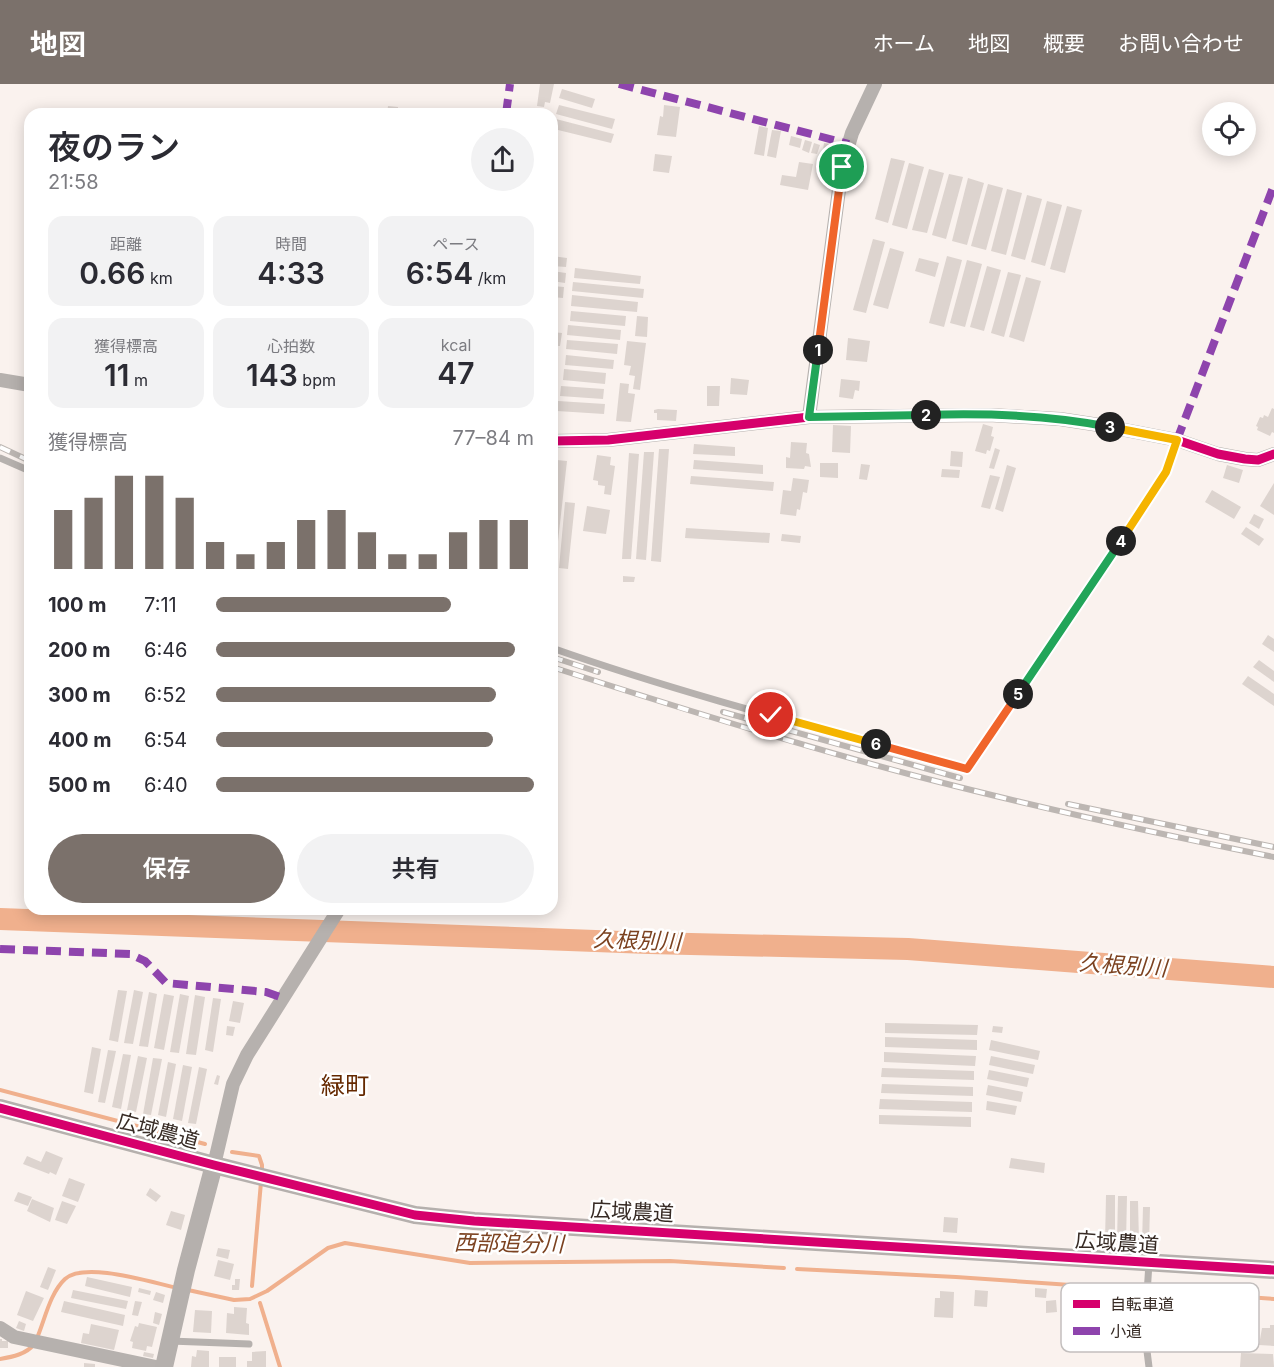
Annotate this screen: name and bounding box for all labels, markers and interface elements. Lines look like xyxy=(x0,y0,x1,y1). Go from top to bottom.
text: 地図 xyxy=(30,27,86,61)
text: ホーム xyxy=(873,31,935,56)
text: 地図 xyxy=(968,31,1010,56)
text: 概要 xyxy=(1043,31,1085,56)
text: お問い合わせ xyxy=(1118,31,1244,56)
map controls xyxy=(1202,102,1256,156)
button: locate xyxy=(1202,102,1256,156)
text: 夜のラン xyxy=(48,127,180,167)
button: share xyxy=(471,128,534,191)
pin xyxy=(816,141,867,192)
icon: arrive xyxy=(825,150,858,183)
text: 21:58 xyxy=(48,170,99,194)
text: 距離 xyxy=(110,234,142,254)
text: 時間 xyxy=(275,234,307,254)
text: ペース xyxy=(432,234,480,254)
text: 0.66 xyxy=(79,255,145,291)
text: 4:33 xyxy=(257,255,325,291)
text: 6:54 xyxy=(406,255,473,291)
text: km xyxy=(145,268,173,288)
text: /km xyxy=(473,268,506,288)
text: kcal xyxy=(441,335,471,355)
pin: 1 xyxy=(803,335,833,365)
text: 獲得標高 xyxy=(94,336,158,356)
text: 心拍数 xyxy=(267,336,315,356)
text: 1 xyxy=(815,340,821,360)
text: 47 xyxy=(437,355,475,391)
text: 11 xyxy=(104,357,129,393)
text: 143 xyxy=(246,357,298,393)
text: m xyxy=(129,370,148,390)
text: bpm xyxy=(298,370,336,390)
pin: 2 xyxy=(911,400,941,430)
text: 2 xyxy=(921,405,931,425)
pin: 3 xyxy=(1095,412,1125,442)
text: 3 xyxy=(1105,417,1115,437)
text: 77–84 m xyxy=(453,426,534,450)
text: 獲得標高 xyxy=(48,430,128,454)
pin: 4 xyxy=(1106,526,1136,556)
text: 4 xyxy=(1116,531,1126,551)
text: 100 m xyxy=(48,593,107,617)
text: 7:11 xyxy=(144,593,177,617)
text: 200 m xyxy=(48,638,111,662)
text: 6:46 xyxy=(144,638,188,662)
pin: 5 xyxy=(1003,679,1033,709)
text: 300 m xyxy=(48,683,111,707)
text: 6:52 xyxy=(144,683,187,707)
text: 5 xyxy=(1013,684,1023,704)
pin xyxy=(745,689,796,740)
icon: check xyxy=(754,698,787,731)
text: 400 m xyxy=(48,728,112,752)
text: 6:54 xyxy=(144,728,187,752)
pin: 6 xyxy=(861,729,891,759)
text: 6 xyxy=(871,734,881,754)
text: 500 m xyxy=(48,773,111,797)
text: 6:40 xyxy=(144,773,188,797)
button: 保存 xyxy=(48,834,285,903)
button: 共有 xyxy=(297,834,534,903)
water label: 久根別川 xyxy=(593,925,683,955)
water label: 久根別川 xyxy=(1078,949,1170,981)
district label: 緑町 xyxy=(321,1071,369,1100)
street label: 広域農道 xyxy=(114,1108,202,1153)
street label: 広域農道 xyxy=(589,1197,675,1226)
street label: 広域農道 xyxy=(1074,1227,1160,1258)
water label: 西部追分川 xyxy=(454,1229,566,1257)
legend xyxy=(1061,1283,1259,1352)
text: 自転車道 xyxy=(1110,1294,1174,1314)
text: 小道 xyxy=(1110,1321,1142,1341)

